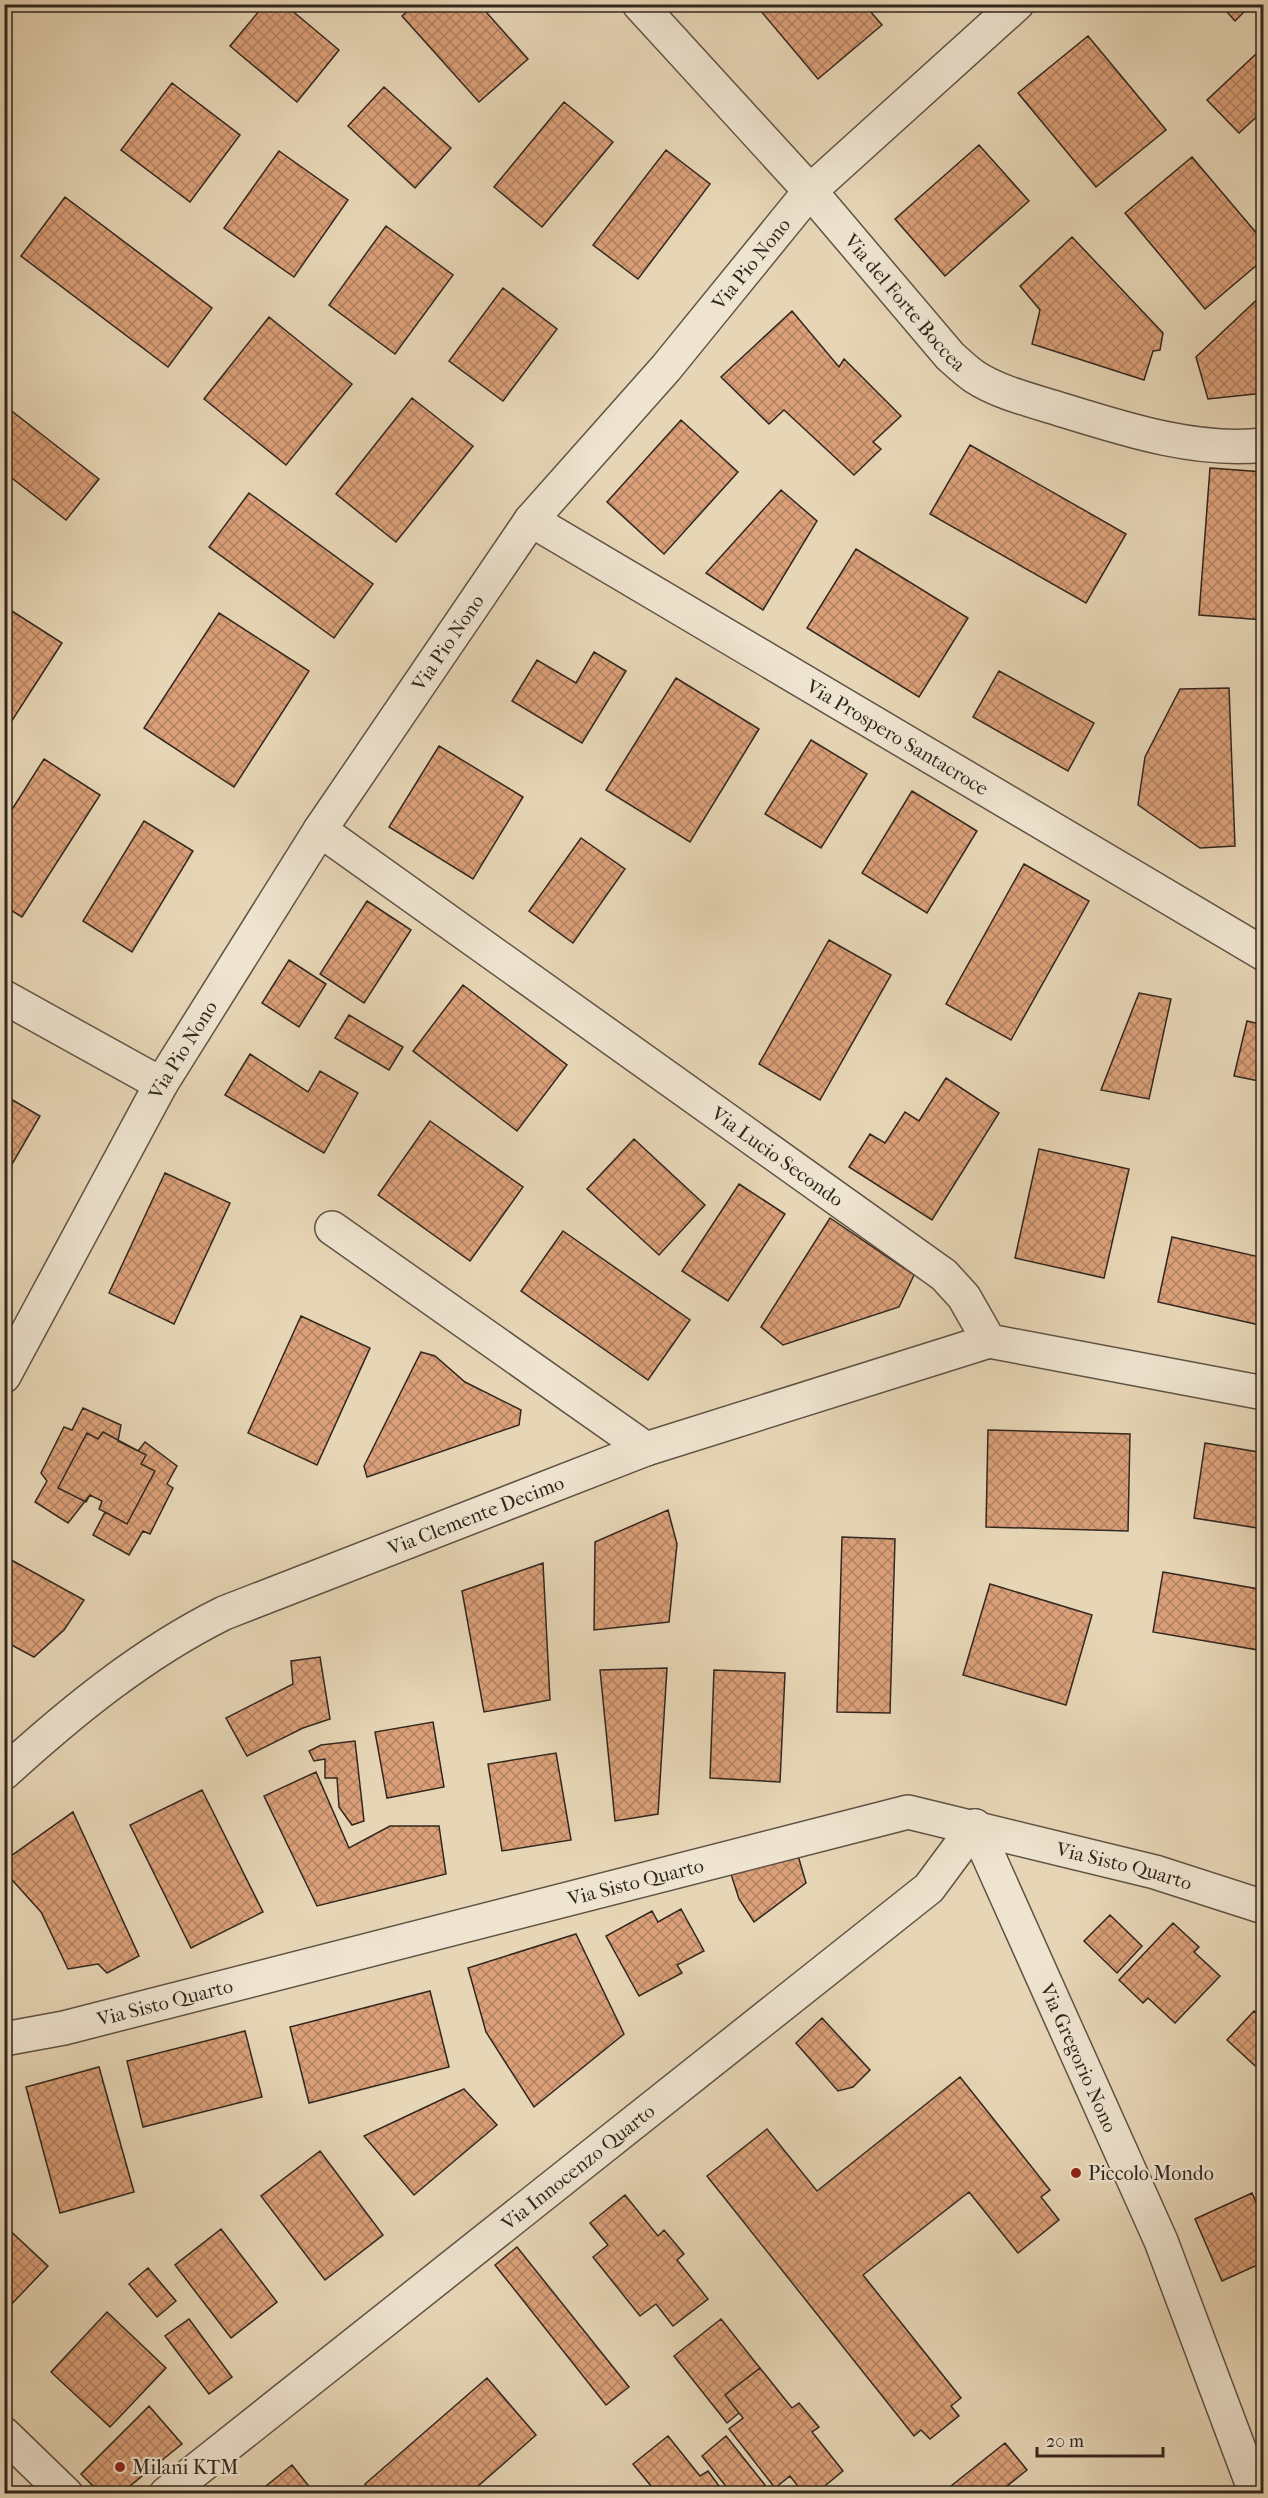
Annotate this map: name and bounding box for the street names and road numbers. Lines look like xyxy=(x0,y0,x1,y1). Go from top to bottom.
street label: Via Pio Nono xyxy=(706,213,795,315)
street label: Via del Forte Boccea xyxy=(839,228,971,376)
street label: Via Pio Nono xyxy=(406,590,488,696)
street label: Via Prospero Santacroce xyxy=(802,674,993,800)
street label: Via Pio Nono xyxy=(143,996,222,1104)
street label: Via Lucio Secondo xyxy=(706,1101,848,1211)
street label: Via Clemente Decimo xyxy=(383,1471,567,1560)
street label: Via Sisto Quarto xyxy=(1053,1837,1195,1895)
street label: Via Sisto Quarto xyxy=(564,1853,706,1910)
street label: Via Sisto Quarto xyxy=(93,1974,235,2031)
street label: Via Gregorio Nono xyxy=(1035,1979,1122,2136)
street label: Via Innocenzo Quarto xyxy=(496,2099,659,2235)

